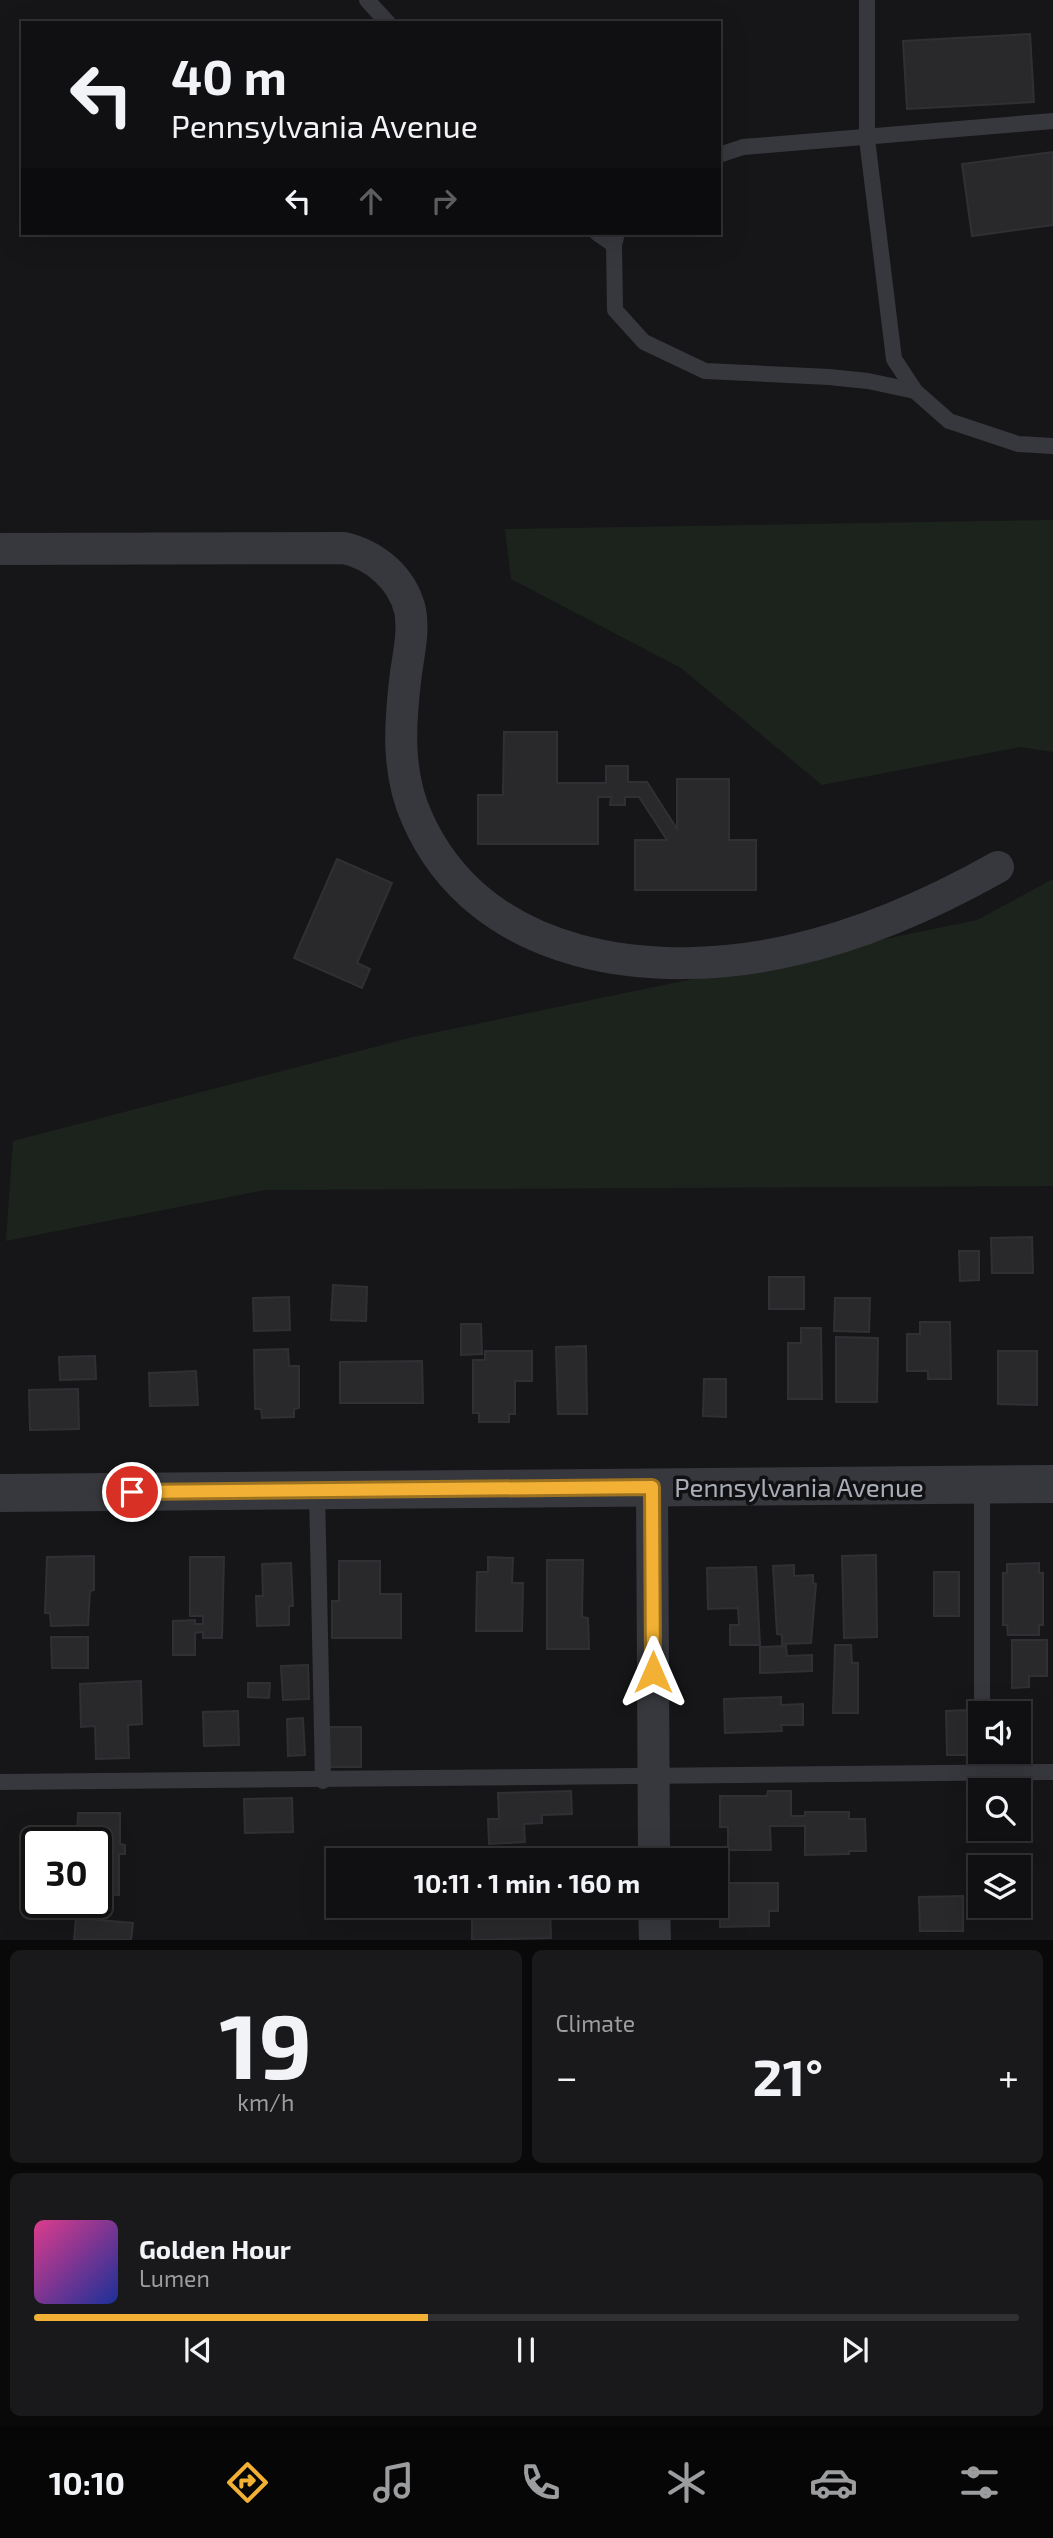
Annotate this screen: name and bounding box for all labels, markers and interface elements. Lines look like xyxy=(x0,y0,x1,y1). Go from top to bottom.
text: 40 m xyxy=(171,46,287,105)
icon: left xyxy=(56,49,147,140)
text: Pennsylvania Avenue xyxy=(171,106,478,144)
icon: left xyxy=(279,182,317,220)
icon: ahead xyxy=(352,182,390,220)
icon: right xyxy=(425,182,463,220)
pin xyxy=(102,1462,162,1522)
street label: Pennsylvania Avenue xyxy=(674,1471,924,1502)
icon: arrive xyxy=(113,1473,151,1511)
position arrow xyxy=(616,1635,690,1709)
map controls xyxy=(968,1701,1031,1918)
button: sound xyxy=(968,1701,1031,1764)
button: search xyxy=(968,1778,1031,1841)
speed limit sign: 30 xyxy=(21,1827,112,1918)
button: layers xyxy=(968,1855,1031,1918)
text: 10:11 · 1 min · 160 m xyxy=(414,1867,640,1898)
text: 19 xyxy=(219,1988,312,2097)
text: Climate xyxy=(556,2009,635,2037)
text: 21° xyxy=(753,2044,823,2106)
text: − xyxy=(556,2053,578,2099)
text: + xyxy=(998,2053,1019,2099)
text: km/h xyxy=(237,2088,294,2116)
text: Golden Hour xyxy=(139,2233,291,2264)
text: Lumen xyxy=(139,2264,210,2292)
icon: previous xyxy=(179,2331,217,2369)
icon: pause xyxy=(507,2331,545,2369)
icon: next xyxy=(836,2331,874,2369)
icon: directions xyxy=(223,2458,272,2507)
icon: music xyxy=(369,2458,418,2507)
icon: phone xyxy=(516,2458,565,2507)
icon: climate xyxy=(662,2458,711,2507)
icon: car xyxy=(809,2458,858,2507)
icon: filters xyxy=(955,2458,1004,2507)
text: 10:10 xyxy=(49,2463,125,2501)

